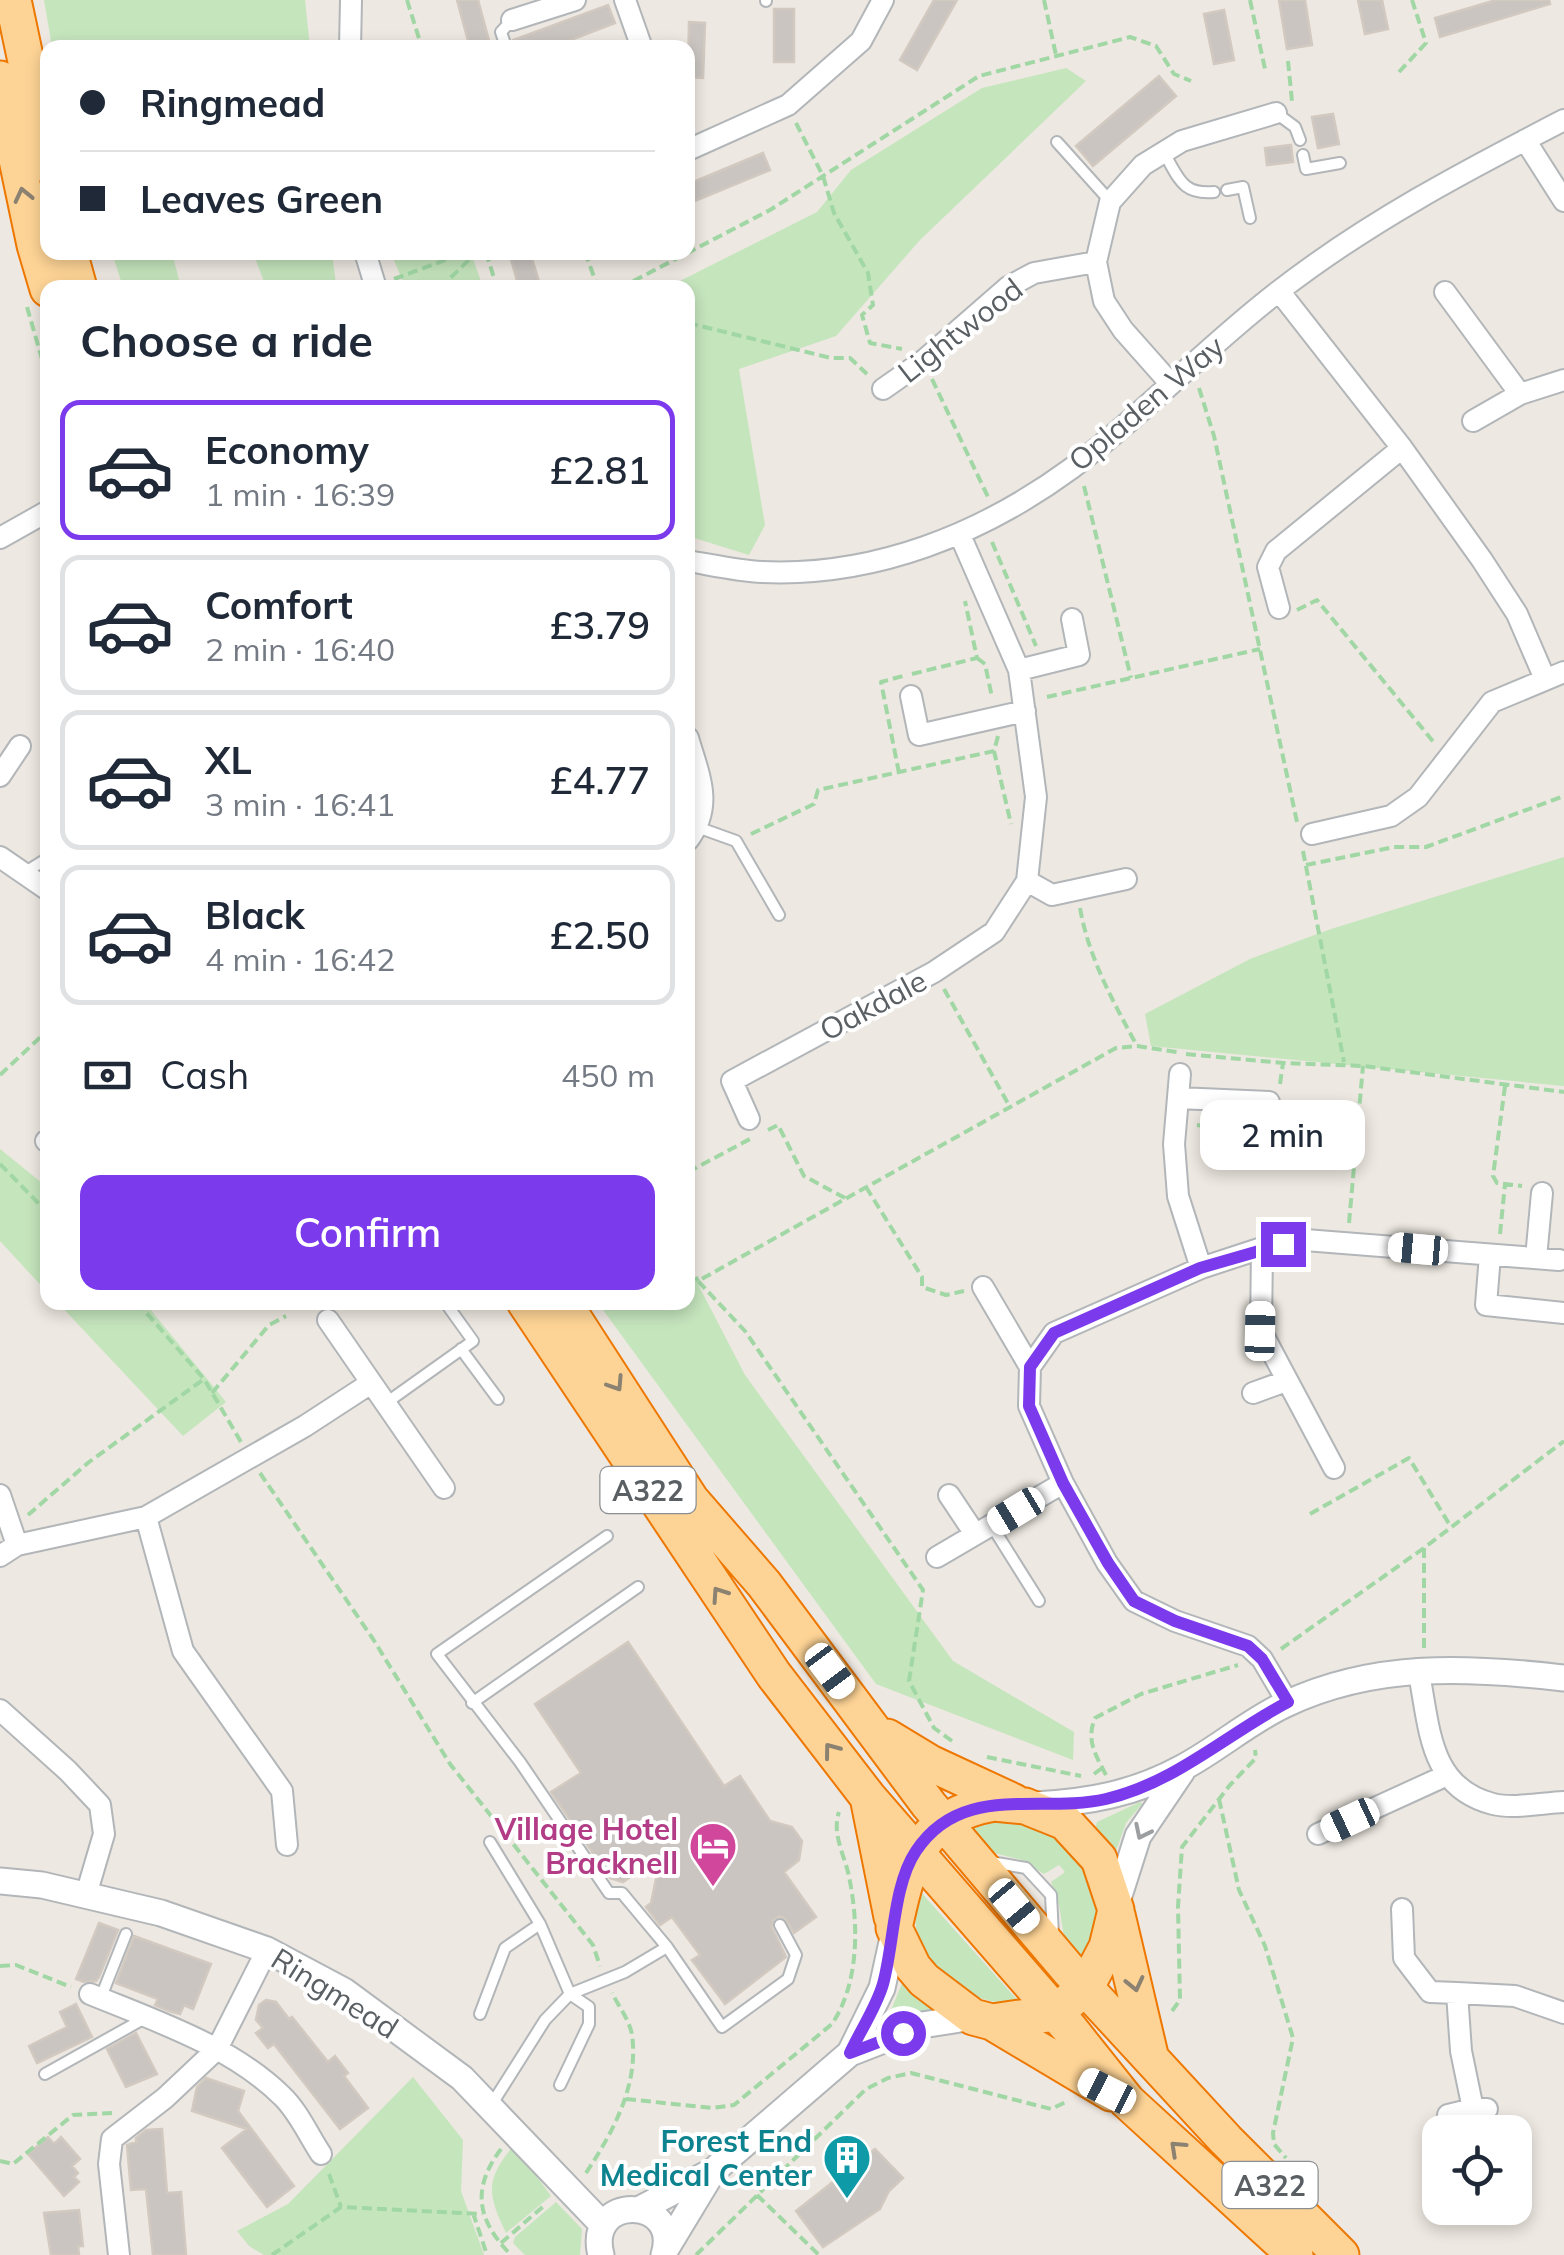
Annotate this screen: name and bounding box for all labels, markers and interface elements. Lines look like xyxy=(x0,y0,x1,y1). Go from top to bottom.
text: Ringmead xyxy=(140,79,325,127)
text: Leaves Green xyxy=(140,175,383,223)
one-way arrow xyxy=(14,187,35,204)
street label: Lightwood xyxy=(890,269,1030,391)
text: Choose a ride xyxy=(80,312,373,368)
street label: Opladen Way xyxy=(1060,327,1232,479)
icon: car xyxy=(85,425,175,515)
text: Economy xyxy=(205,426,369,474)
text: £2.81 xyxy=(550,446,650,494)
text: 1 min · 16:39 xyxy=(205,474,395,514)
icon: car xyxy=(85,580,175,670)
text: Comfort xyxy=(205,581,353,629)
text: £3.79 xyxy=(550,601,650,649)
text: 2 min · 16:40 xyxy=(205,629,395,669)
icon: car xyxy=(85,735,175,825)
text: XL xyxy=(205,736,252,784)
text: £4.77 xyxy=(550,756,650,804)
text: 3 min · 16:41 xyxy=(205,784,395,824)
icon: car xyxy=(85,890,175,980)
text: Black xyxy=(205,891,305,939)
text: £2.50 xyxy=(550,911,650,959)
text: 4 min · 16:42 xyxy=(205,939,395,979)
street label: Oakdale xyxy=(813,961,933,1049)
icon: cash xyxy=(80,1048,135,1103)
text: Cash xyxy=(160,1051,249,1099)
text: 450 m xyxy=(561,1055,655,1095)
callout: 2 min xyxy=(1200,1099,1366,1169)
text: 2 min xyxy=(1241,1115,1324,1155)
button: Confirm xyxy=(80,1175,655,1290)
route end xyxy=(1261,1222,1306,1267)
car xyxy=(1387,1231,1449,1267)
car xyxy=(1244,1301,1276,1361)
one-way arrow xyxy=(603,1374,622,1392)
road number: A322 xyxy=(600,1467,696,1513)
car xyxy=(983,1483,1049,1539)
one-way arrow xyxy=(713,1587,732,1605)
car xyxy=(800,1638,860,1704)
one-way arrow xyxy=(826,1743,843,1761)
car xyxy=(1316,1794,1384,1846)
place label: Village Hotel Bracknell xyxy=(494,1810,678,1882)
hotel icon: Village Hotel Bracknell xyxy=(687,1820,739,1888)
one-way arrow xyxy=(1134,1822,1154,1840)
car xyxy=(983,1873,1045,1939)
street label: Ringmead xyxy=(265,1939,405,2047)
one-way arrow xyxy=(1123,1975,1144,1992)
route start xyxy=(881,2011,926,2056)
car xyxy=(1073,2064,1141,2118)
map controls xyxy=(1422,2115,1532,2225)
button: locate xyxy=(1422,2115,1532,2225)
place label: Forest End Medical Center xyxy=(600,2122,812,2194)
building icon: Forest End Medical Center xyxy=(821,2132,873,2200)
one-way arrow xyxy=(1170,2142,1189,2160)
road number: A322 xyxy=(1222,2162,1318,2208)

